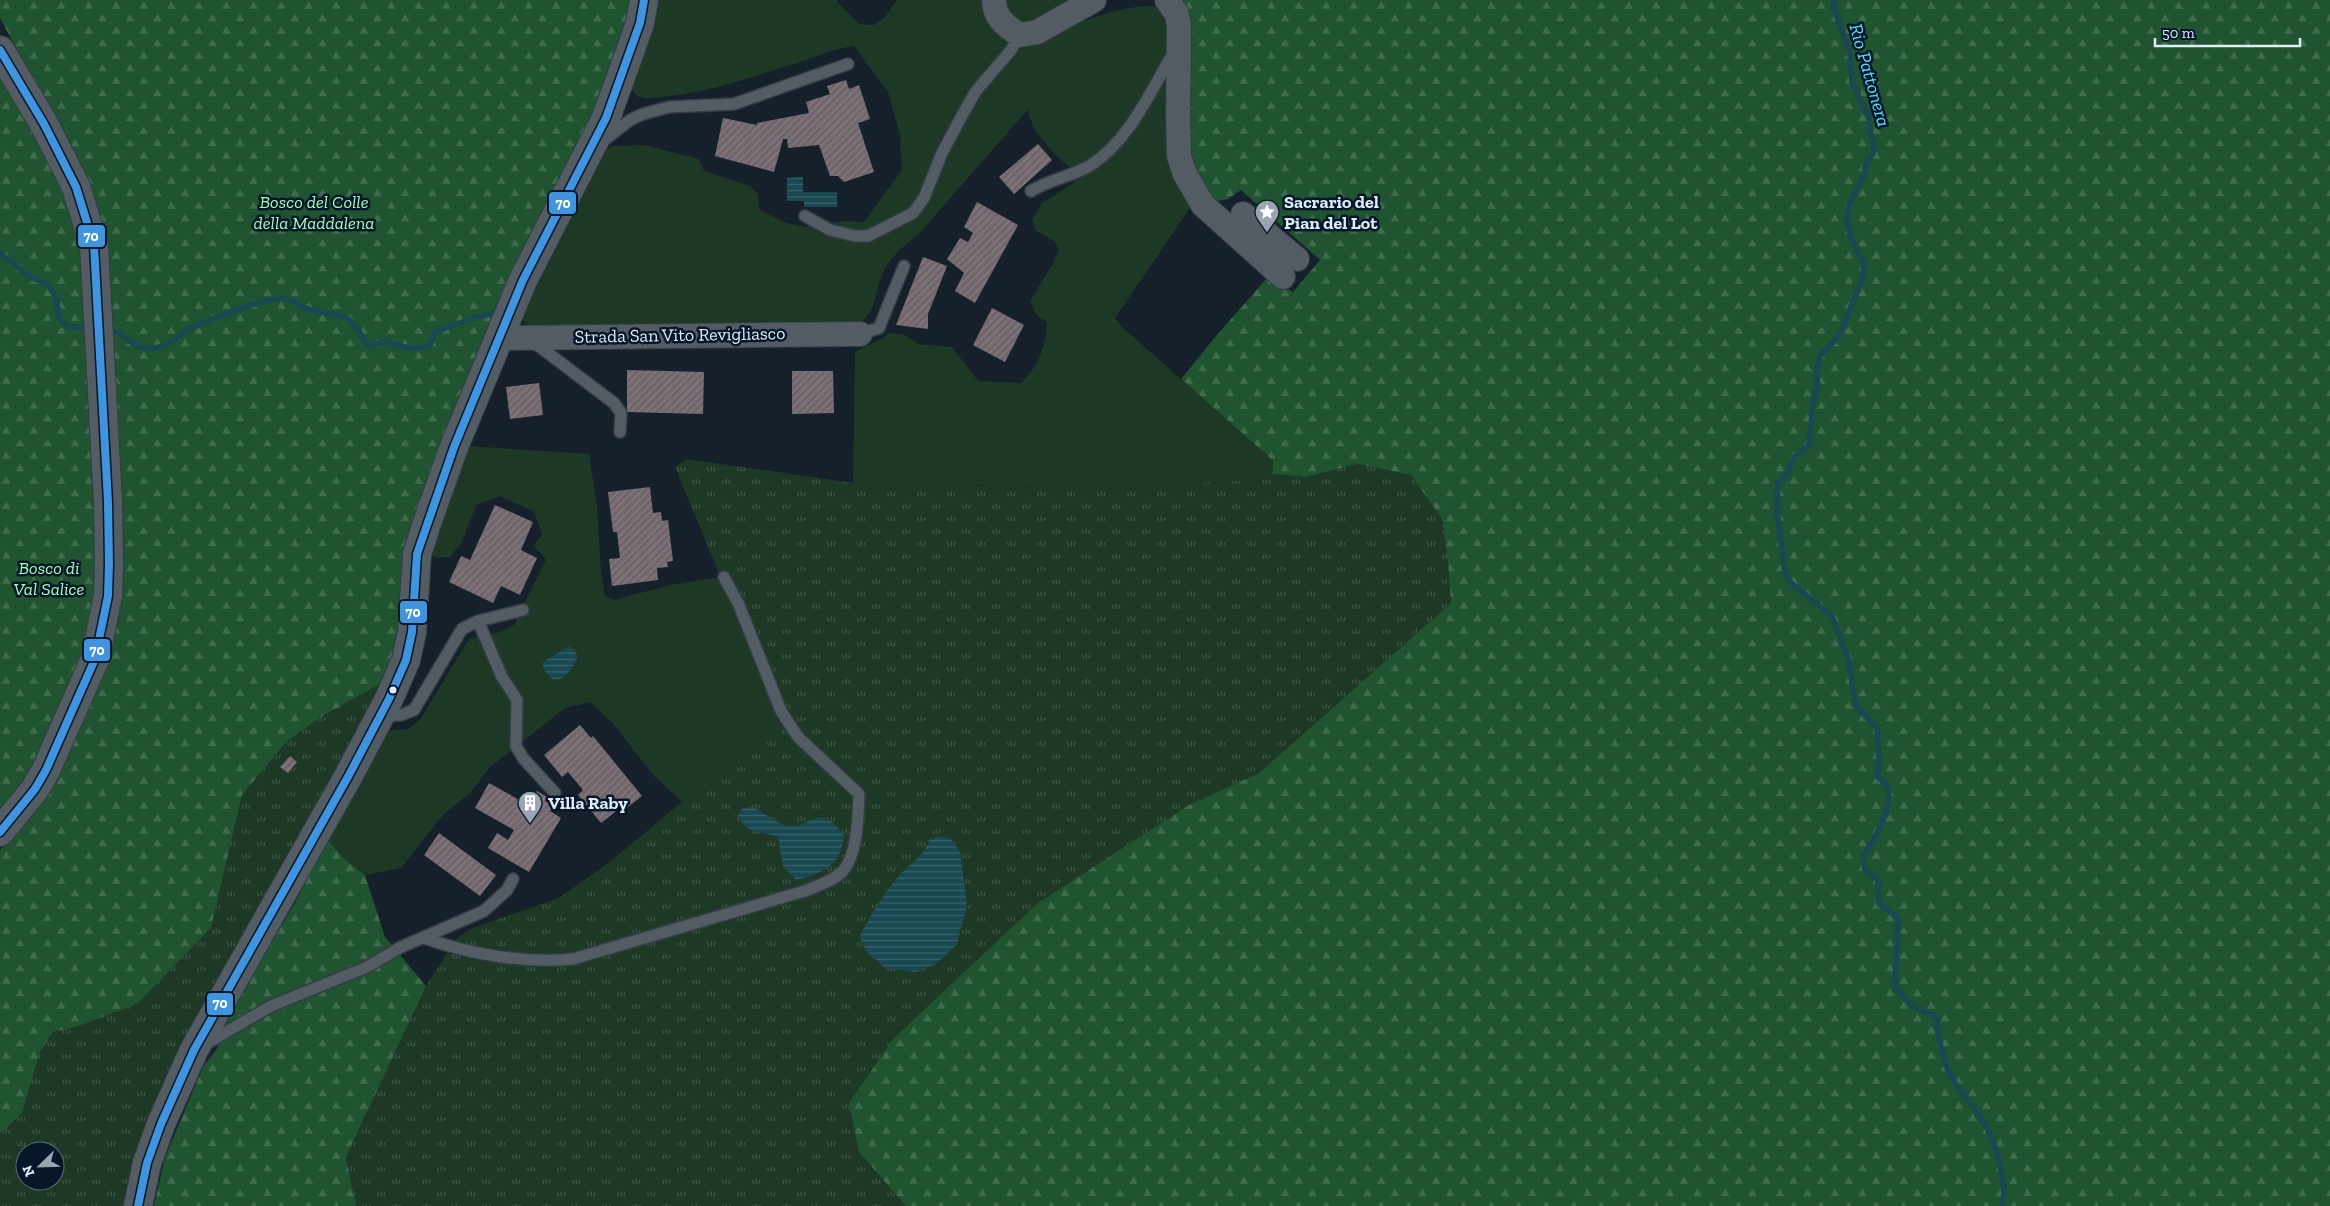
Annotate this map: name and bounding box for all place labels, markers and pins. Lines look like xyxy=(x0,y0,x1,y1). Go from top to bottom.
place label: Sacrario del Pian del Lot xyxy=(1284,191,1379,234)
place icon: Sacrario del Pian del Lot xyxy=(1254,199,1280,233)
unlabelled marker xyxy=(388,685,398,695)
building icon: Villa Raby xyxy=(517,790,543,824)
place label: Villa Raby xyxy=(548,792,628,814)

